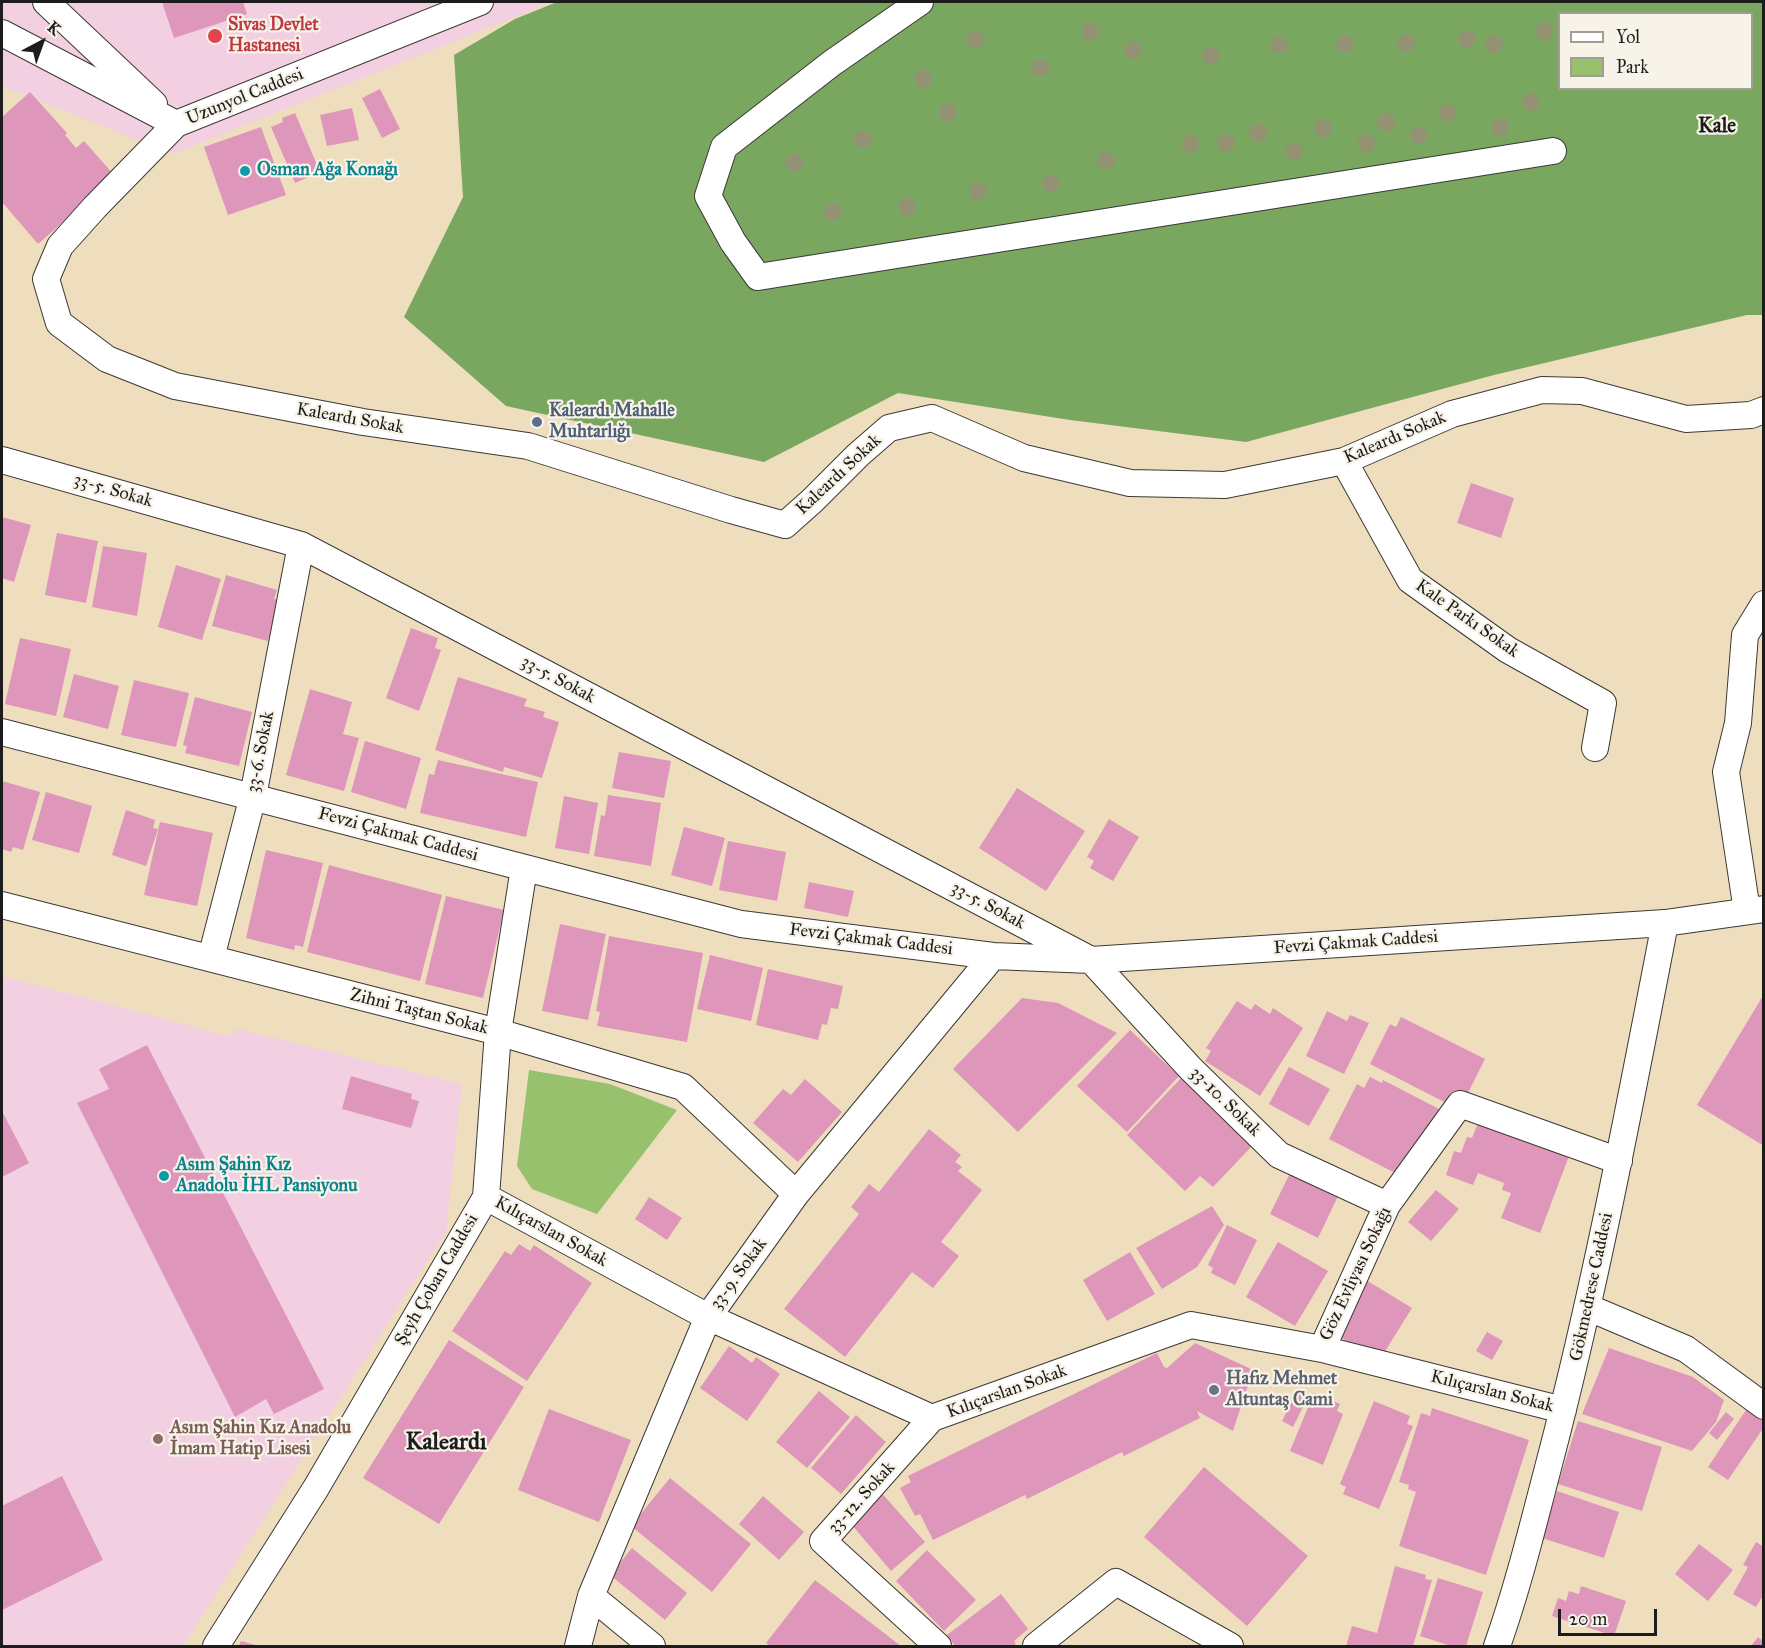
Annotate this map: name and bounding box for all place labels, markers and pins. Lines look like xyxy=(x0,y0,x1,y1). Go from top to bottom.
place label: Sivas Devlet Hastanesi xyxy=(228,15,319,57)
marker: Sivas Devlet Hastanesi xyxy=(206,27,224,45)
place label: Osman Ağa Konağı xyxy=(257,160,398,182)
marker: Osman Ağa Konağı xyxy=(238,164,252,178)
place label: Kaleardı Mahalle Muhtarlığı xyxy=(549,401,675,444)
marker: Kaleardı Mahalle Muhtarlığı xyxy=(530,415,544,429)
place label: Asım Şahin Kız Anadolu İHL Pansiyonu xyxy=(176,1155,358,1198)
marker: Asım Şahin Kız Anadolu İHL Pansiyonu xyxy=(157,1169,171,1183)
place label: Hafız Mehmet Altuntaş Cami xyxy=(1226,1369,1337,1412)
marker: Hafız Mehmet Altuntaş Cami xyxy=(1207,1383,1221,1397)
place label: Asım Şahin Kız Anadolu İmam Hatip Lisesi xyxy=(170,1418,351,1460)
marker: Asım Şahin Kız Anadolu İmam Hatip Lisesi xyxy=(151,1432,165,1446)

